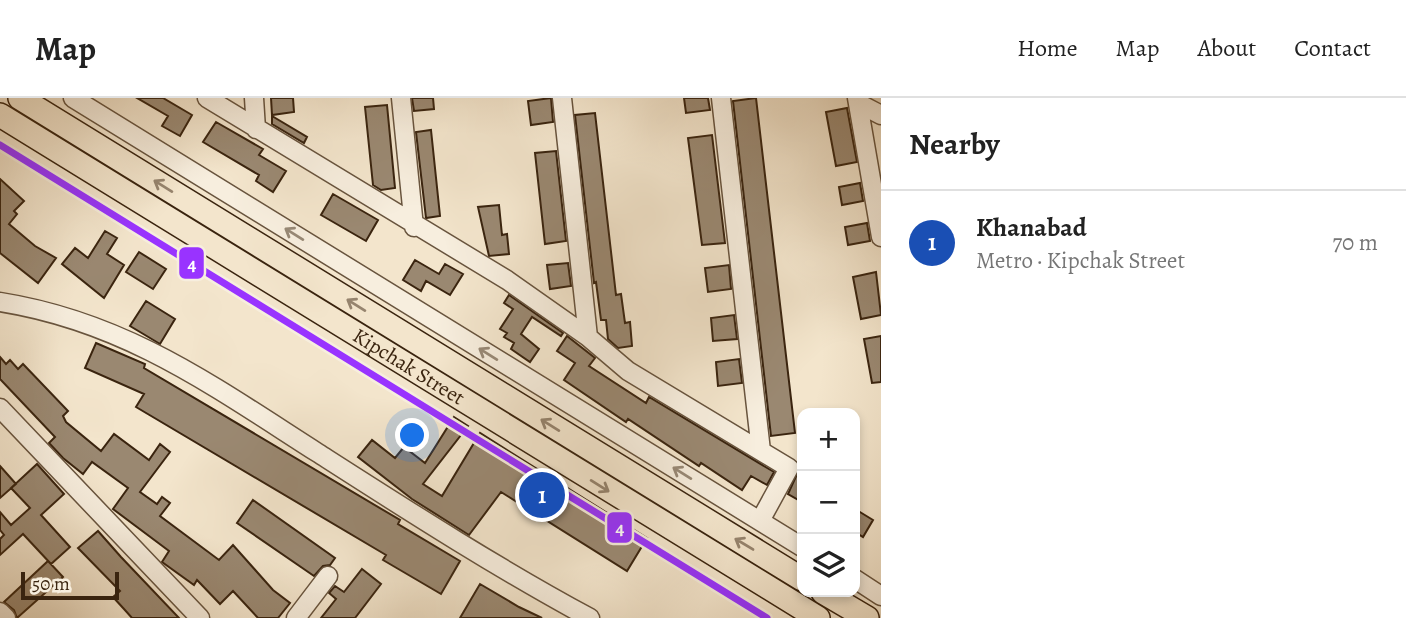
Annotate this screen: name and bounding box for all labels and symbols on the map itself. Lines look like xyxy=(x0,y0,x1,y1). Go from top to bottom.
one-way arrow xyxy=(153,178,173,192)
one-way arrow xyxy=(285,227,305,241)
line badge: 4 xyxy=(178,246,205,280)
text: 4 xyxy=(188,251,197,277)
one-way arrow xyxy=(347,298,367,312)
street label: Kipchak Street xyxy=(348,321,470,412)
one-way arrow xyxy=(478,346,498,360)
one-way arrow xyxy=(541,417,560,432)
your location xyxy=(395,418,429,452)
one-way arrow xyxy=(672,466,692,480)
pin: 1 xyxy=(519,469,565,521)
one-way arrow xyxy=(590,479,610,493)
line badge: 4 xyxy=(606,511,633,544)
text: 4 xyxy=(616,515,625,541)
one-way arrow xyxy=(734,537,754,551)
scale bar xyxy=(21,569,119,601)

